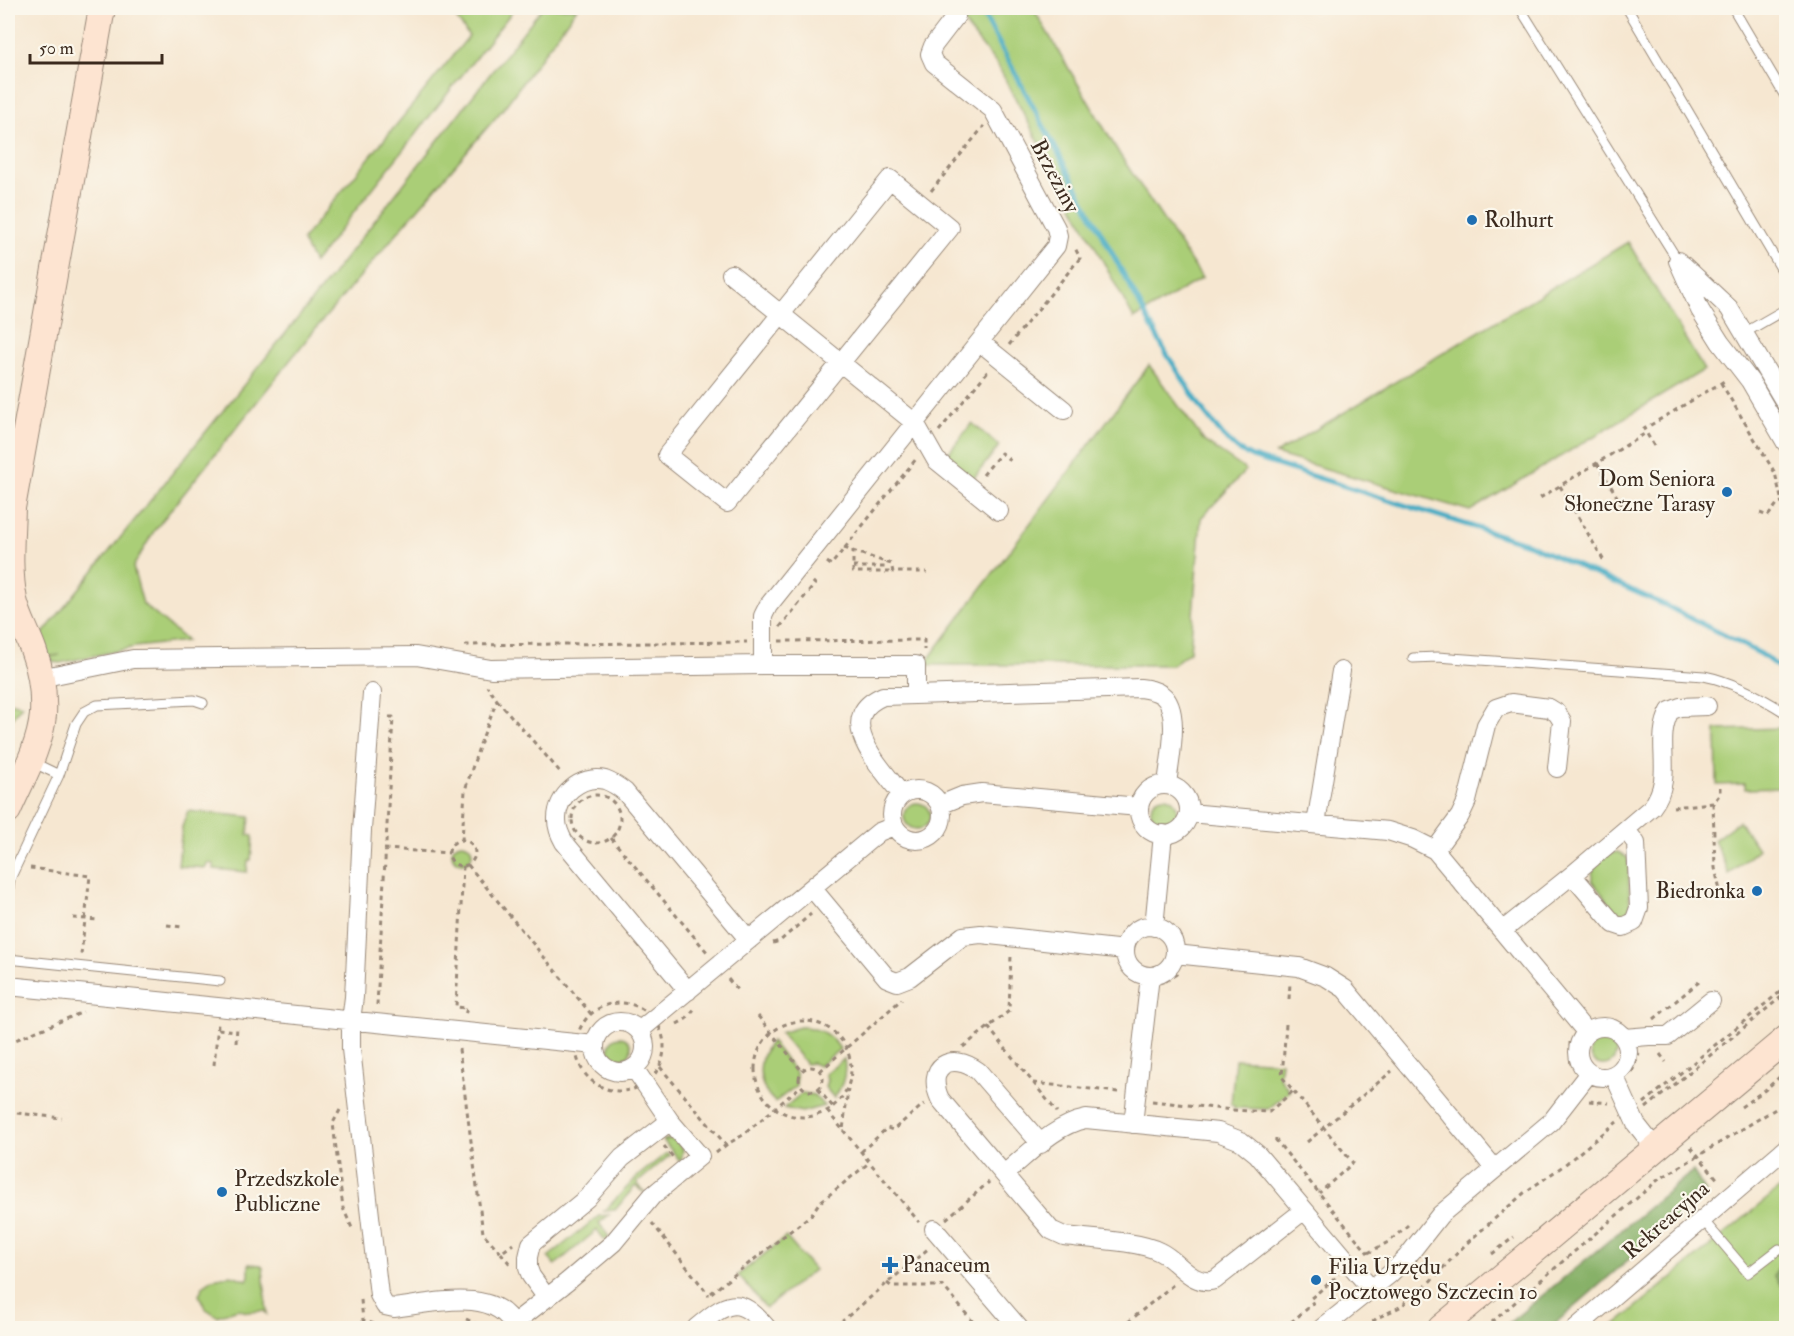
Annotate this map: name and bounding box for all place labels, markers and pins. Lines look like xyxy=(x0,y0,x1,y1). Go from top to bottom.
place label: Rolhurt xyxy=(1484,206,1554,234)
marker: Rolhurt xyxy=(1465,213,1479,227)
place label: Dom Seniora Słoneczne Tarasy xyxy=(1564,465,1716,518)
marker: Dom Seniora Słoneczne Tarasy xyxy=(1720,485,1734,499)
place label: Biedronka xyxy=(1655,877,1746,905)
marker: Biedronka xyxy=(1750,884,1764,898)
place label: Przedszkole Publiczne xyxy=(234,1165,339,1218)
marker: Przedszkole Publiczne xyxy=(215,1185,229,1199)
place label: Panaceum xyxy=(902,1251,990,1279)
place label: Filia Urzędu Pocztowego Szczecin 10 xyxy=(1328,1253,1538,1306)
marker: Panaceum xyxy=(883,1258,897,1272)
marker: Filia Urzędu Pocztowego Szczecin 10 xyxy=(1309,1273,1323,1287)

